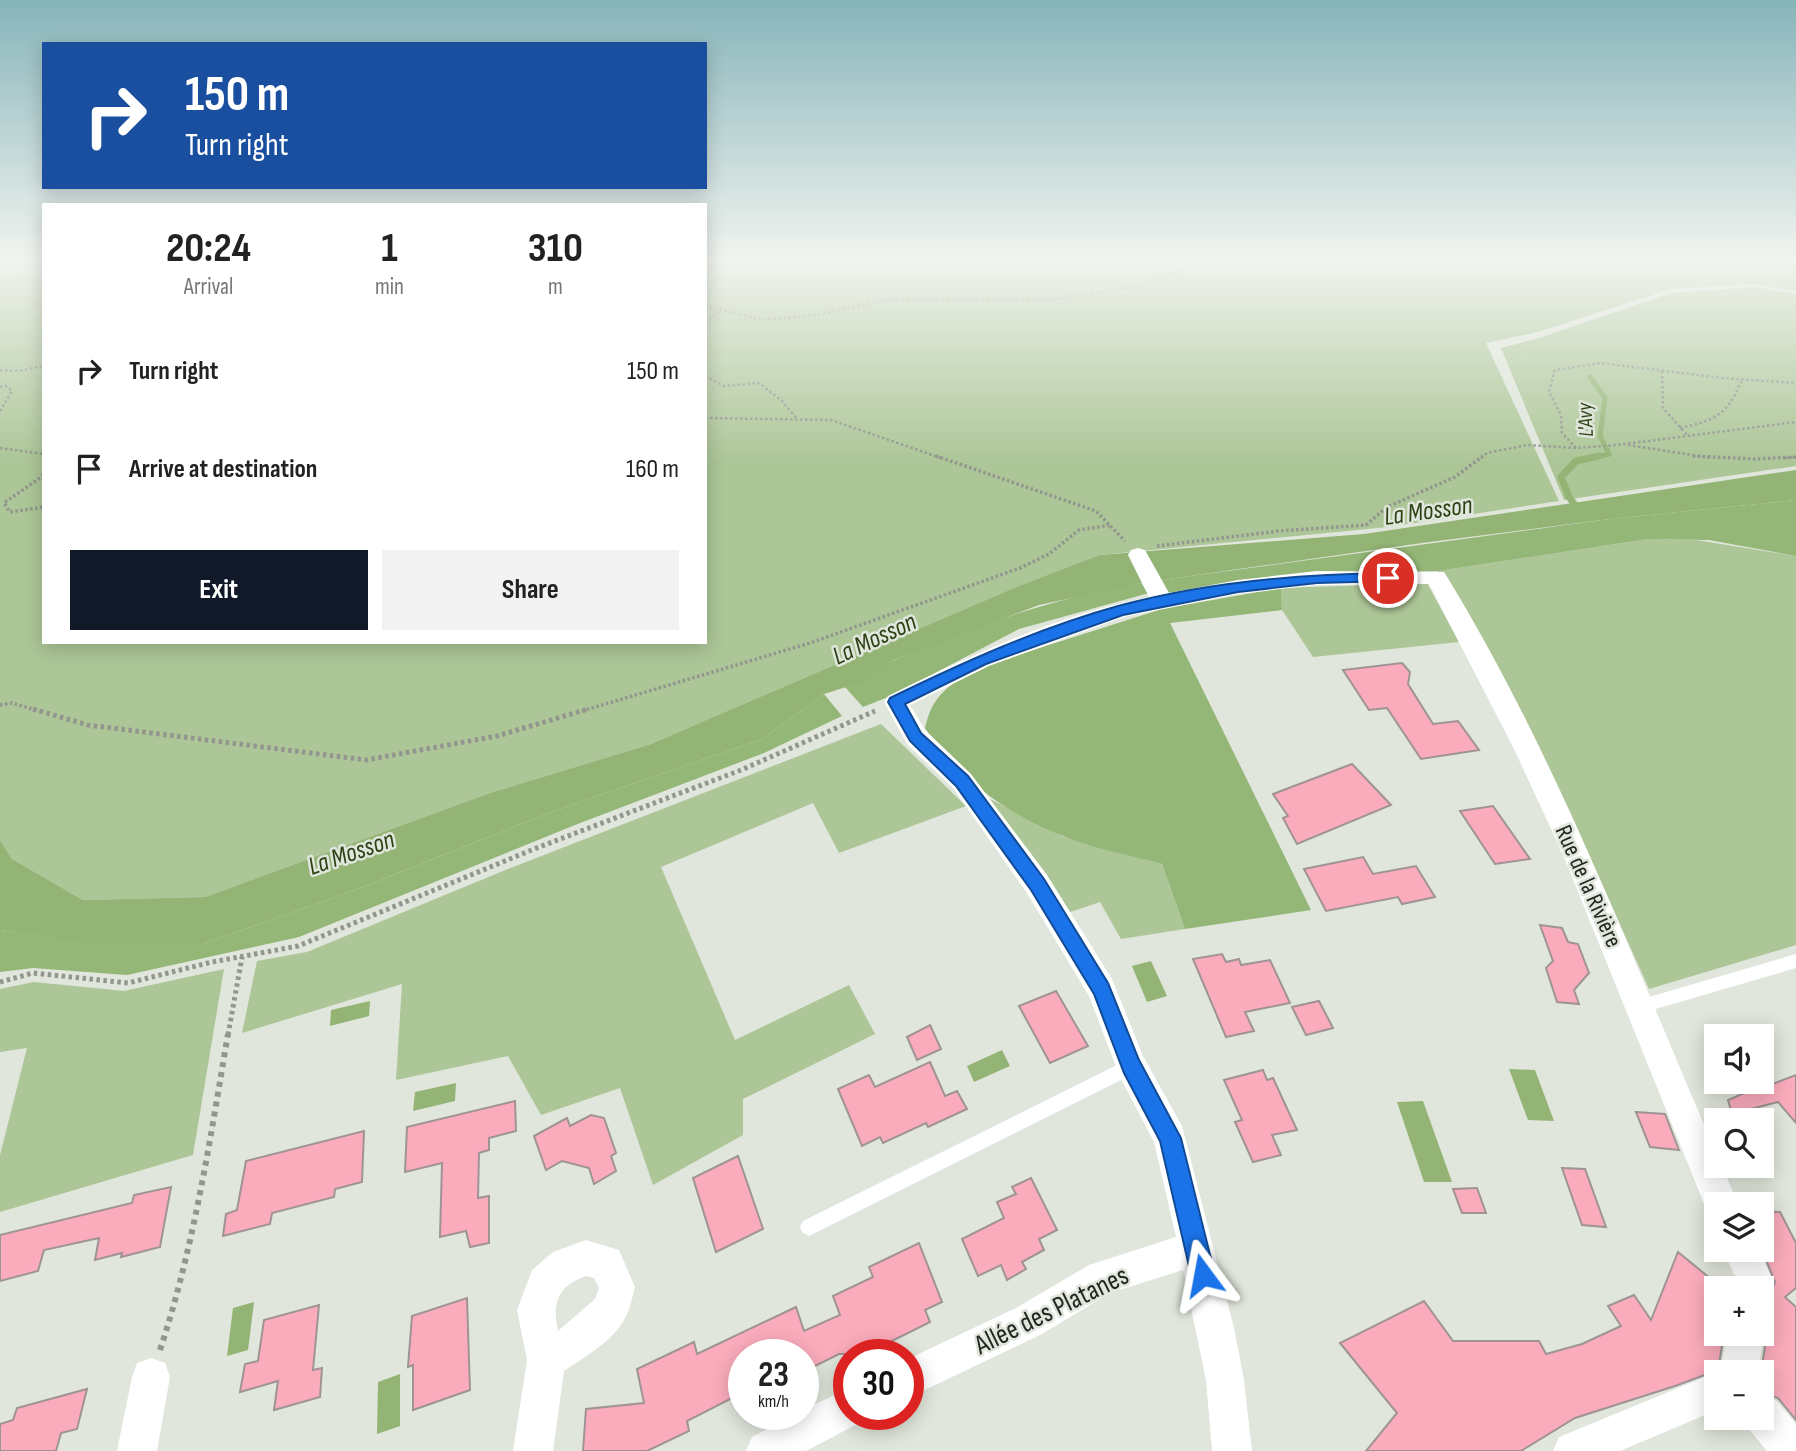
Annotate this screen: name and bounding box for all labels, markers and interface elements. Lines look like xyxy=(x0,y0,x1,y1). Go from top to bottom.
text: 150 m xyxy=(185,66,289,125)
icon: right xyxy=(70,70,161,161)
text: Turn right xyxy=(185,126,289,165)
text: 20:24 xyxy=(166,223,251,274)
text: 1 xyxy=(381,223,398,274)
text: 310 xyxy=(528,223,583,274)
text: Arrival xyxy=(184,273,233,301)
text: min xyxy=(375,273,404,301)
text: m xyxy=(548,273,563,301)
icon: right xyxy=(70,352,108,390)
text: Turn right xyxy=(129,356,218,387)
text: 150 m xyxy=(627,356,679,387)
water label: L'Avy xyxy=(1572,401,1599,438)
icon: arrive xyxy=(70,450,108,488)
text: Arrive at destination xyxy=(129,454,317,485)
text: 160 m xyxy=(626,454,679,485)
water label: La Mosson xyxy=(1382,490,1475,533)
pin xyxy=(1358,548,1418,608)
button: Exit xyxy=(70,550,368,630)
button: Share xyxy=(382,550,679,630)
icon: arrive xyxy=(1369,559,1407,597)
water label: La Mosson xyxy=(828,606,922,672)
street label: Rue de la Rivière xyxy=(1549,821,1628,952)
water label: La Mosson xyxy=(304,824,399,883)
map controls xyxy=(1704,1024,1774,1430)
button: sound xyxy=(1704,1024,1774,1094)
button: search xyxy=(1704,1108,1774,1178)
button: layers xyxy=(1704,1192,1774,1262)
position arrow xyxy=(1166,1238,1240,1312)
street label: Allée des Platanes xyxy=(968,1259,1134,1362)
button: + xyxy=(1704,1276,1774,1346)
speed limit sign: 30 xyxy=(833,1339,924,1430)
text: 23 xyxy=(758,1354,789,1397)
button: − xyxy=(1704,1360,1774,1430)
text: km/h xyxy=(758,1391,789,1412)

